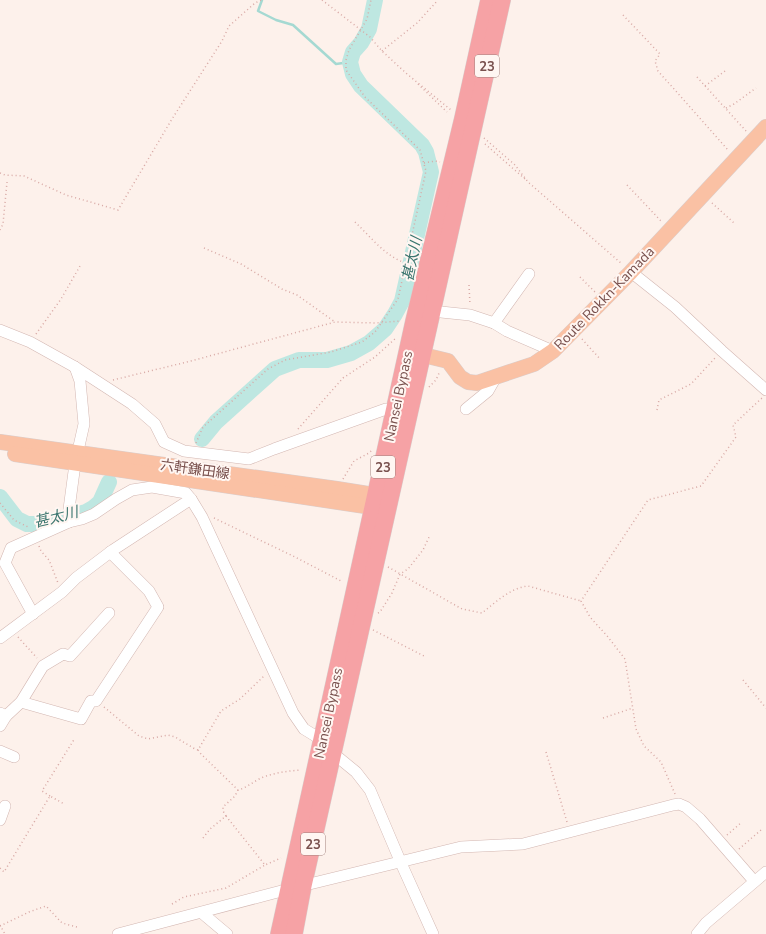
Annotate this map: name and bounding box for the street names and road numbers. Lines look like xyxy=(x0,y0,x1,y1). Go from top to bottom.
road number: 23 xyxy=(475,55,499,77)
street label: Route Rokkn-Kamada xyxy=(550,243,659,354)
street label: Nansei Bypass xyxy=(380,349,417,443)
street label: 六軒鎌田線 xyxy=(159,455,231,484)
road number: 23 xyxy=(371,456,395,478)
street label: Nansei Bypass xyxy=(310,666,347,760)
road number: 23 xyxy=(301,833,325,855)

